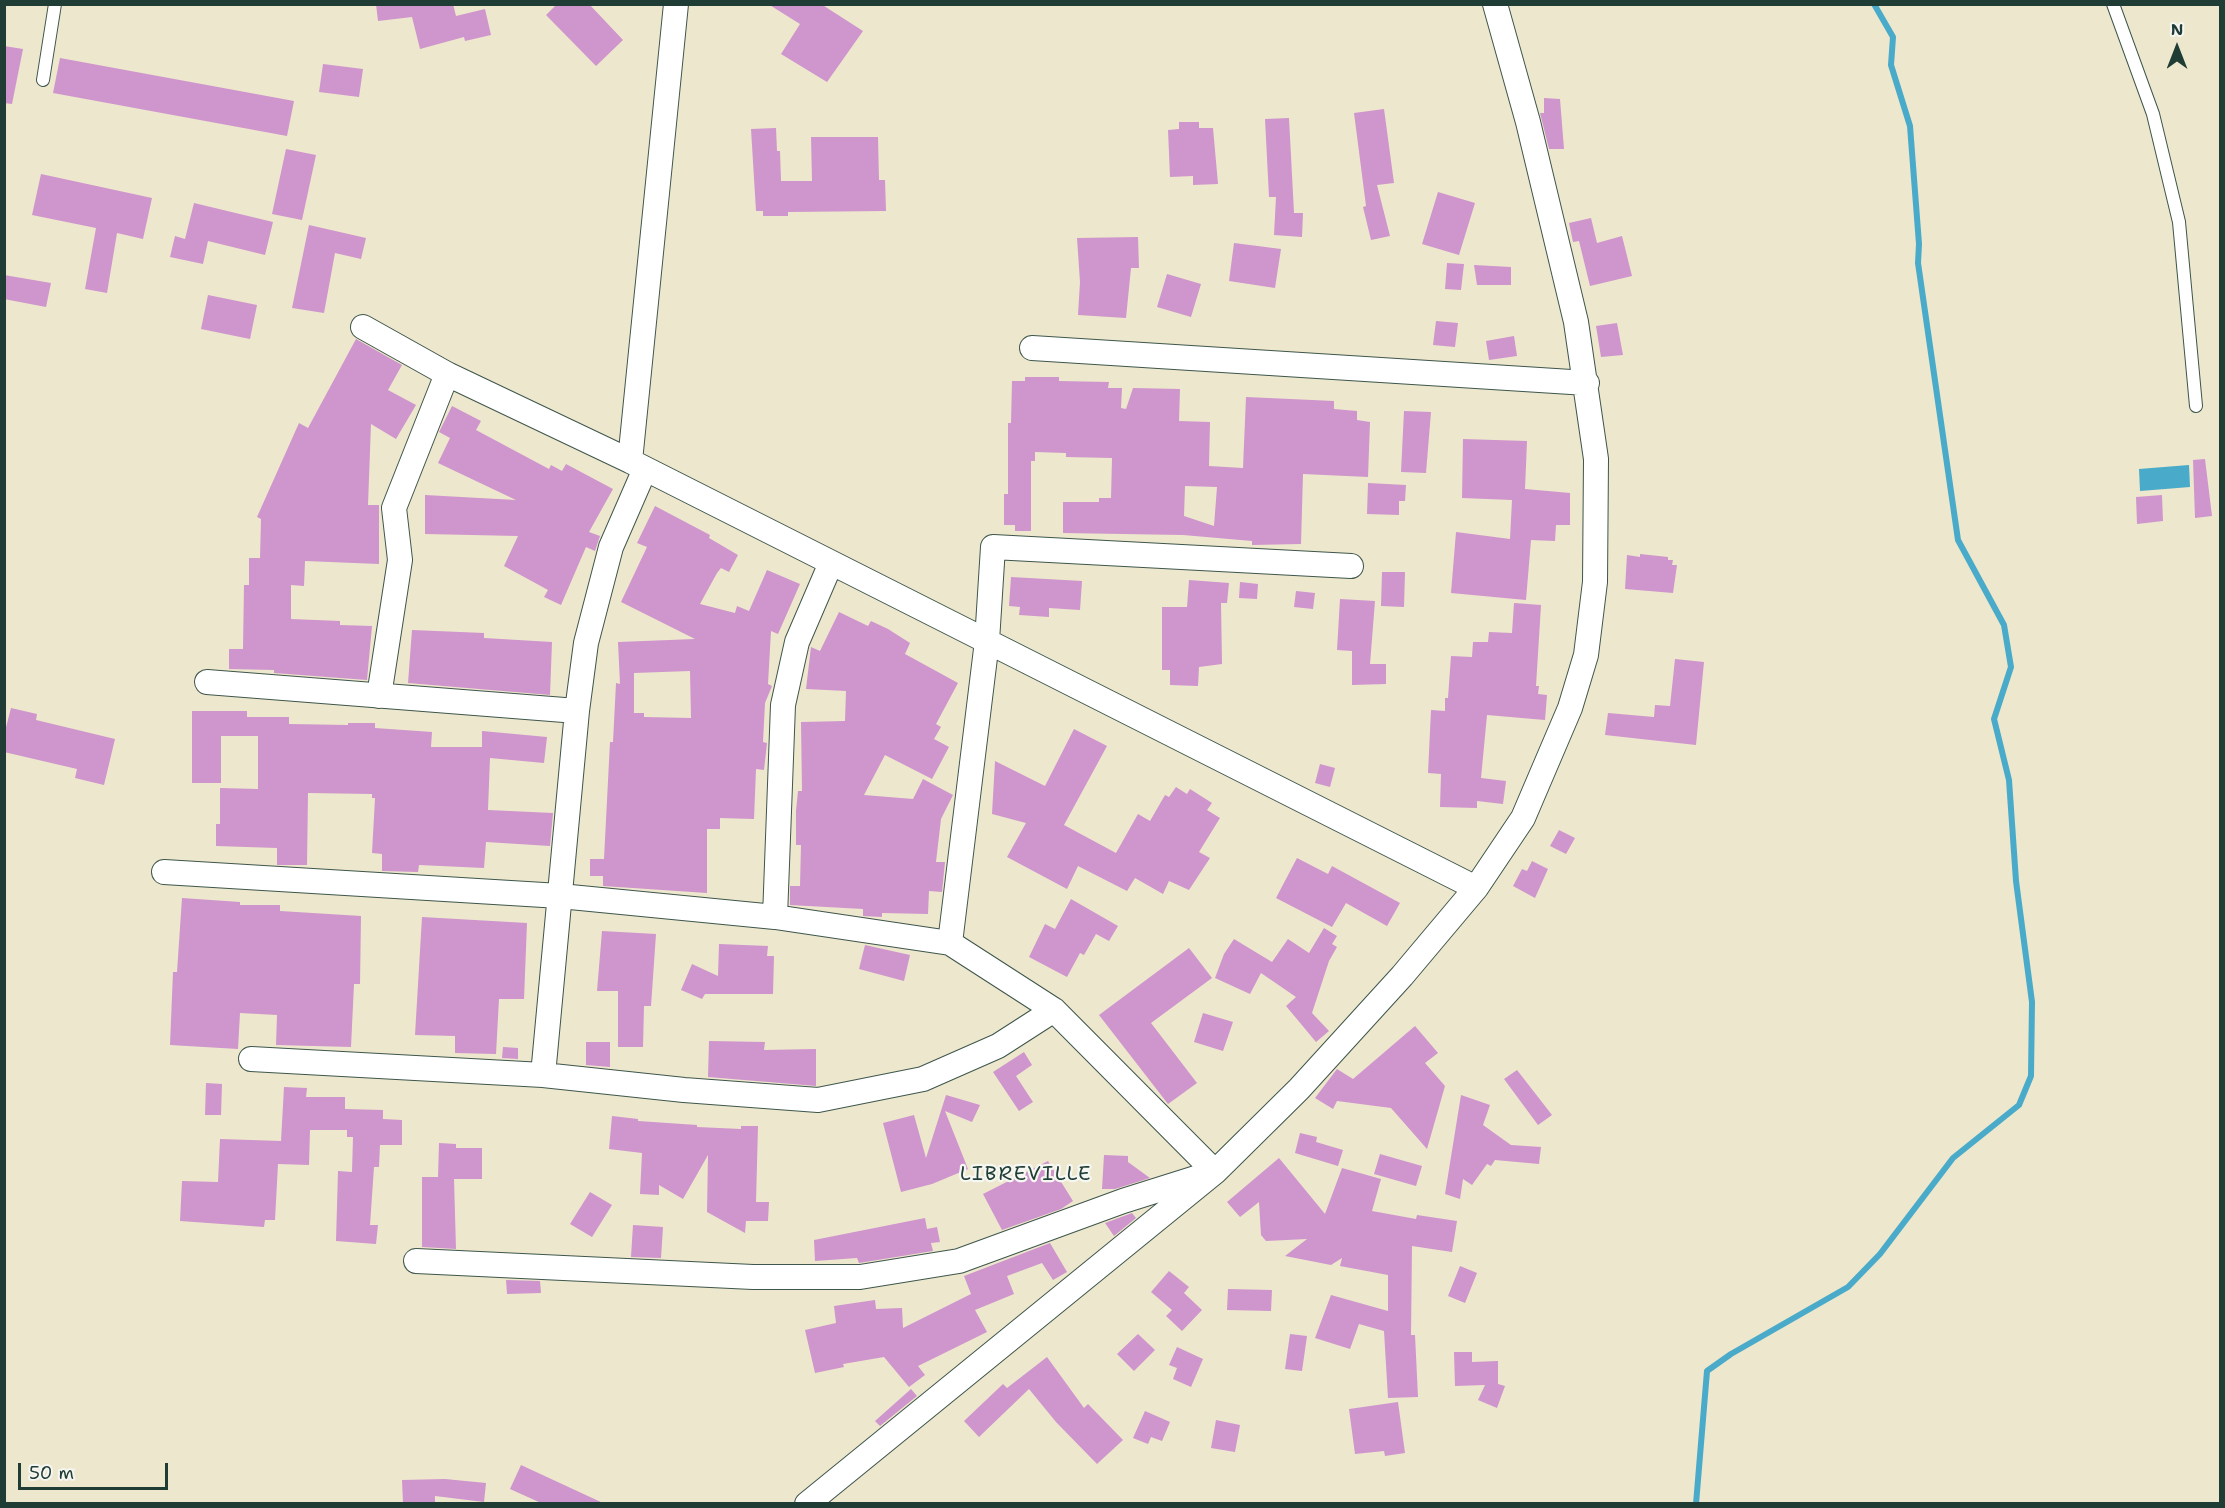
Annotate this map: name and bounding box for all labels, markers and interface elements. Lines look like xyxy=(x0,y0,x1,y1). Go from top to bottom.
north arrow xyxy=(2147,18,2207,78)
text: N xyxy=(2171,19,2183,40)
district label: LIBREVILLE xyxy=(960,1163,1092,1187)
scale bar xyxy=(21,1451,171,1489)
text: 50 m xyxy=(29,1461,74,1485)

